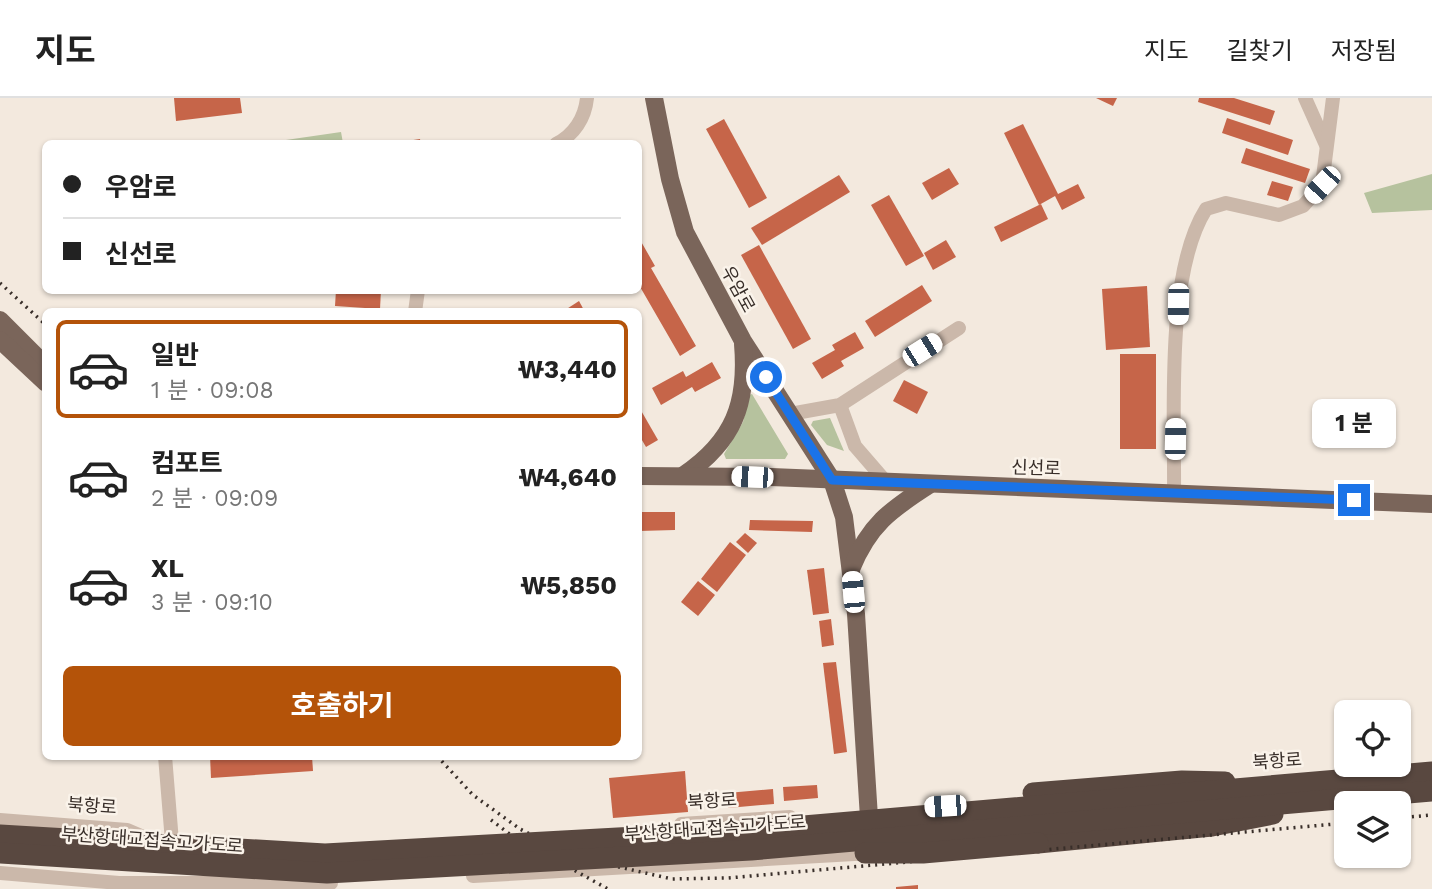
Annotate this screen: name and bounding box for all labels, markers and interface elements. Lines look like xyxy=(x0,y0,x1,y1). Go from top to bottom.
text: 지도 xyxy=(35,31,96,70)
text: 지도 xyxy=(1144,37,1189,65)
text: 길찾기 xyxy=(1227,37,1293,65)
text: 저장됨 xyxy=(1331,37,1397,65)
car xyxy=(1300,162,1345,208)
text: 우암로 xyxy=(105,172,177,202)
text: 신선로 xyxy=(105,239,177,269)
street label: 우암로 xyxy=(717,262,760,316)
car xyxy=(1168,283,1189,325)
car xyxy=(899,330,946,370)
icon: car xyxy=(67,338,130,401)
text: 일반 xyxy=(151,340,199,370)
text: ₩3,440 xyxy=(518,354,617,384)
route start xyxy=(750,361,782,393)
text: 1 분 · 09:08 xyxy=(151,377,274,404)
callout: 1 분 xyxy=(1312,398,1396,448)
text: 1 분 xyxy=(1335,410,1373,437)
car xyxy=(1165,418,1186,460)
icon: car xyxy=(67,446,130,509)
text: 컴포트 xyxy=(151,448,223,478)
street label: 신선로 xyxy=(1011,456,1061,479)
text: ₩4,640 xyxy=(519,462,617,492)
car xyxy=(731,466,774,488)
route end xyxy=(1338,484,1370,516)
text: 2 분 · 09:09 xyxy=(151,485,278,512)
text: XL xyxy=(151,553,184,583)
icon: car xyxy=(67,554,130,617)
text: ₩5,850 xyxy=(520,570,617,600)
car xyxy=(841,570,866,614)
text: 3 분 · 09:10 xyxy=(151,589,273,616)
button: 호출하기 xyxy=(63,666,621,746)
map controls xyxy=(1334,700,1411,868)
button: locate xyxy=(1334,700,1411,777)
street label: 북항로 xyxy=(1251,748,1302,773)
street label: 북항로 xyxy=(686,788,737,813)
button: layers xyxy=(1334,791,1411,868)
street label: 북항로 xyxy=(67,793,118,818)
car xyxy=(924,794,967,818)
street label: 부산항대교접속고가도로 xyxy=(623,811,807,844)
street label: 부산항대교접속고가도로 xyxy=(60,823,244,856)

